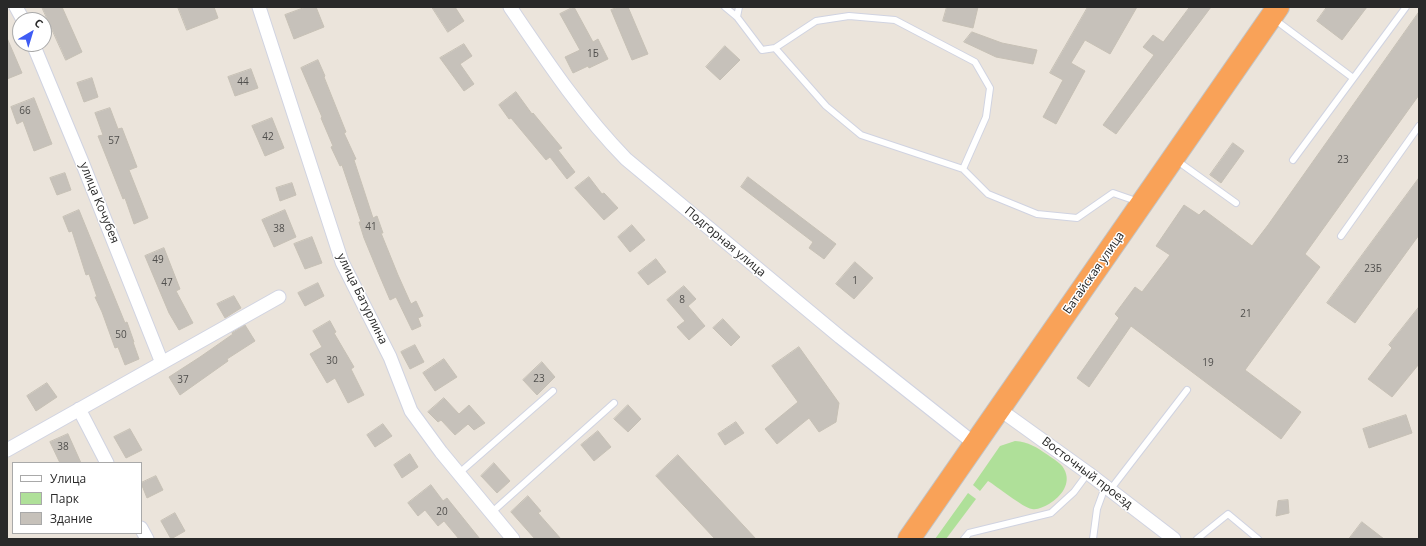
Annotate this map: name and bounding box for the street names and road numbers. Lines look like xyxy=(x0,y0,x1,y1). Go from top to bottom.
street label: улица Кочубея xyxy=(76,160,122,246)
street label: Подгорная улица xyxy=(682,204,768,280)
street label: Батайская улица xyxy=(1060,229,1128,317)
street label: улица Батурлина xyxy=(334,251,390,347)
street label: Восточный проезд xyxy=(1039,434,1135,512)

